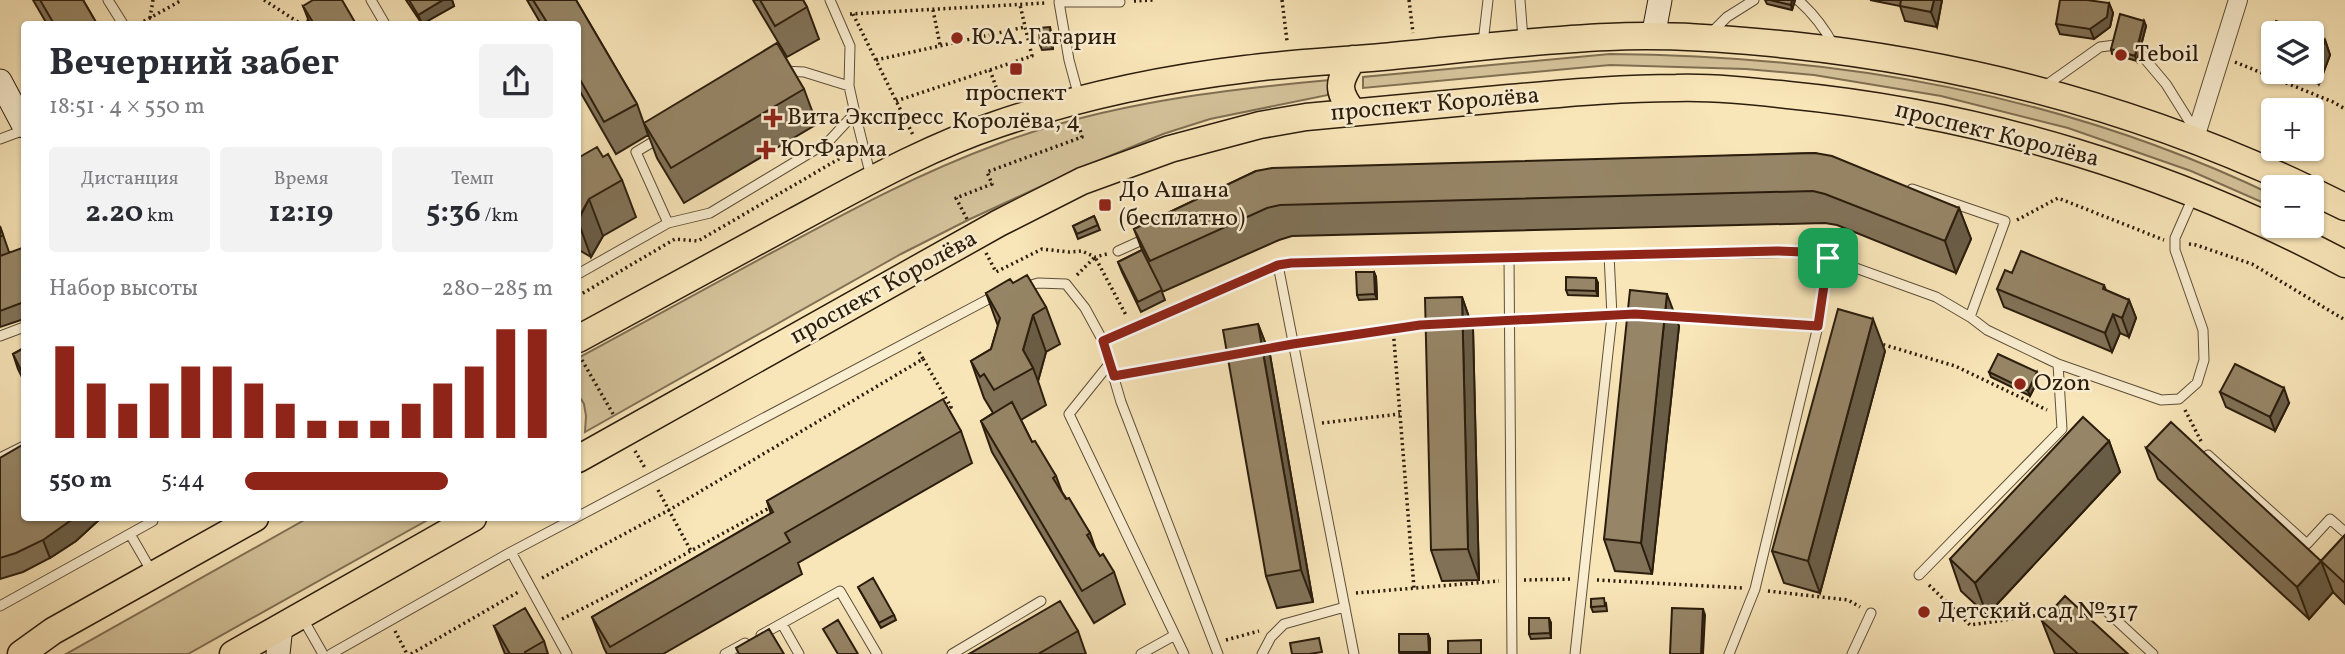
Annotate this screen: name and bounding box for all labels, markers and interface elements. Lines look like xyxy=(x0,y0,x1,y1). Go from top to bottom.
place label: Ю.А. Гагарин xyxy=(971,21,1117,55)
map controls xyxy=(2261,21,2324,238)
button: layers xyxy=(2261,21,2324,84)
marker: Ю.А. Гагарин xyxy=(949,30,965,46)
text: Вечерний забег xyxy=(49,38,339,91)
place label: Teboil xyxy=(2135,38,2199,72)
button: share xyxy=(479,44,553,118)
marker: Teboil xyxy=(2113,47,2129,63)
marker: проспект Королёва, 4 xyxy=(1008,61,1024,77)
place label: проспект Королёва, 4 xyxy=(952,77,1080,139)
street label: проспект Королёва xyxy=(1329,79,1541,131)
text: 18:51 · 4 × 550 m xyxy=(49,91,205,123)
street label: проспект Королёва xyxy=(1891,93,2103,177)
button: + xyxy=(2261,98,2324,161)
place label: Вита Экспресс xyxy=(787,101,944,135)
marker: Вита Экспресс xyxy=(765,110,781,126)
place label: ЮгФарма xyxy=(780,133,887,167)
marker: ЮгФарма xyxy=(758,142,774,158)
text: Дистанция xyxy=(81,166,179,192)
text: Время xyxy=(274,166,328,192)
text: Темп xyxy=(451,166,494,192)
place label: До Ашана (бесплатно) xyxy=(1119,174,1245,236)
button: − xyxy=(2261,175,2324,238)
text: 2.20 xyxy=(85,192,143,234)
text: 12:19 xyxy=(269,192,333,234)
text: 5:36 xyxy=(426,192,481,234)
marker: До Ашана (бесплатно) xyxy=(1097,197,1113,213)
text: km xyxy=(143,203,174,229)
text: /km xyxy=(481,203,519,229)
street label: проспект Королёва xyxy=(784,222,984,354)
pin xyxy=(1798,228,1858,288)
icon: arrive xyxy=(1809,239,1847,277)
text: Набор высоты xyxy=(49,273,198,305)
text: 280–285 m xyxy=(442,273,553,305)
place label: Ozon xyxy=(2034,367,2091,401)
marker: Ozon xyxy=(2012,376,2028,392)
text: 550 m xyxy=(49,465,112,497)
text: 5:44 xyxy=(161,465,205,497)
place label: Детский сад №317 xyxy=(1938,595,2139,629)
marker: Детский сад №317 xyxy=(1916,604,1932,620)

